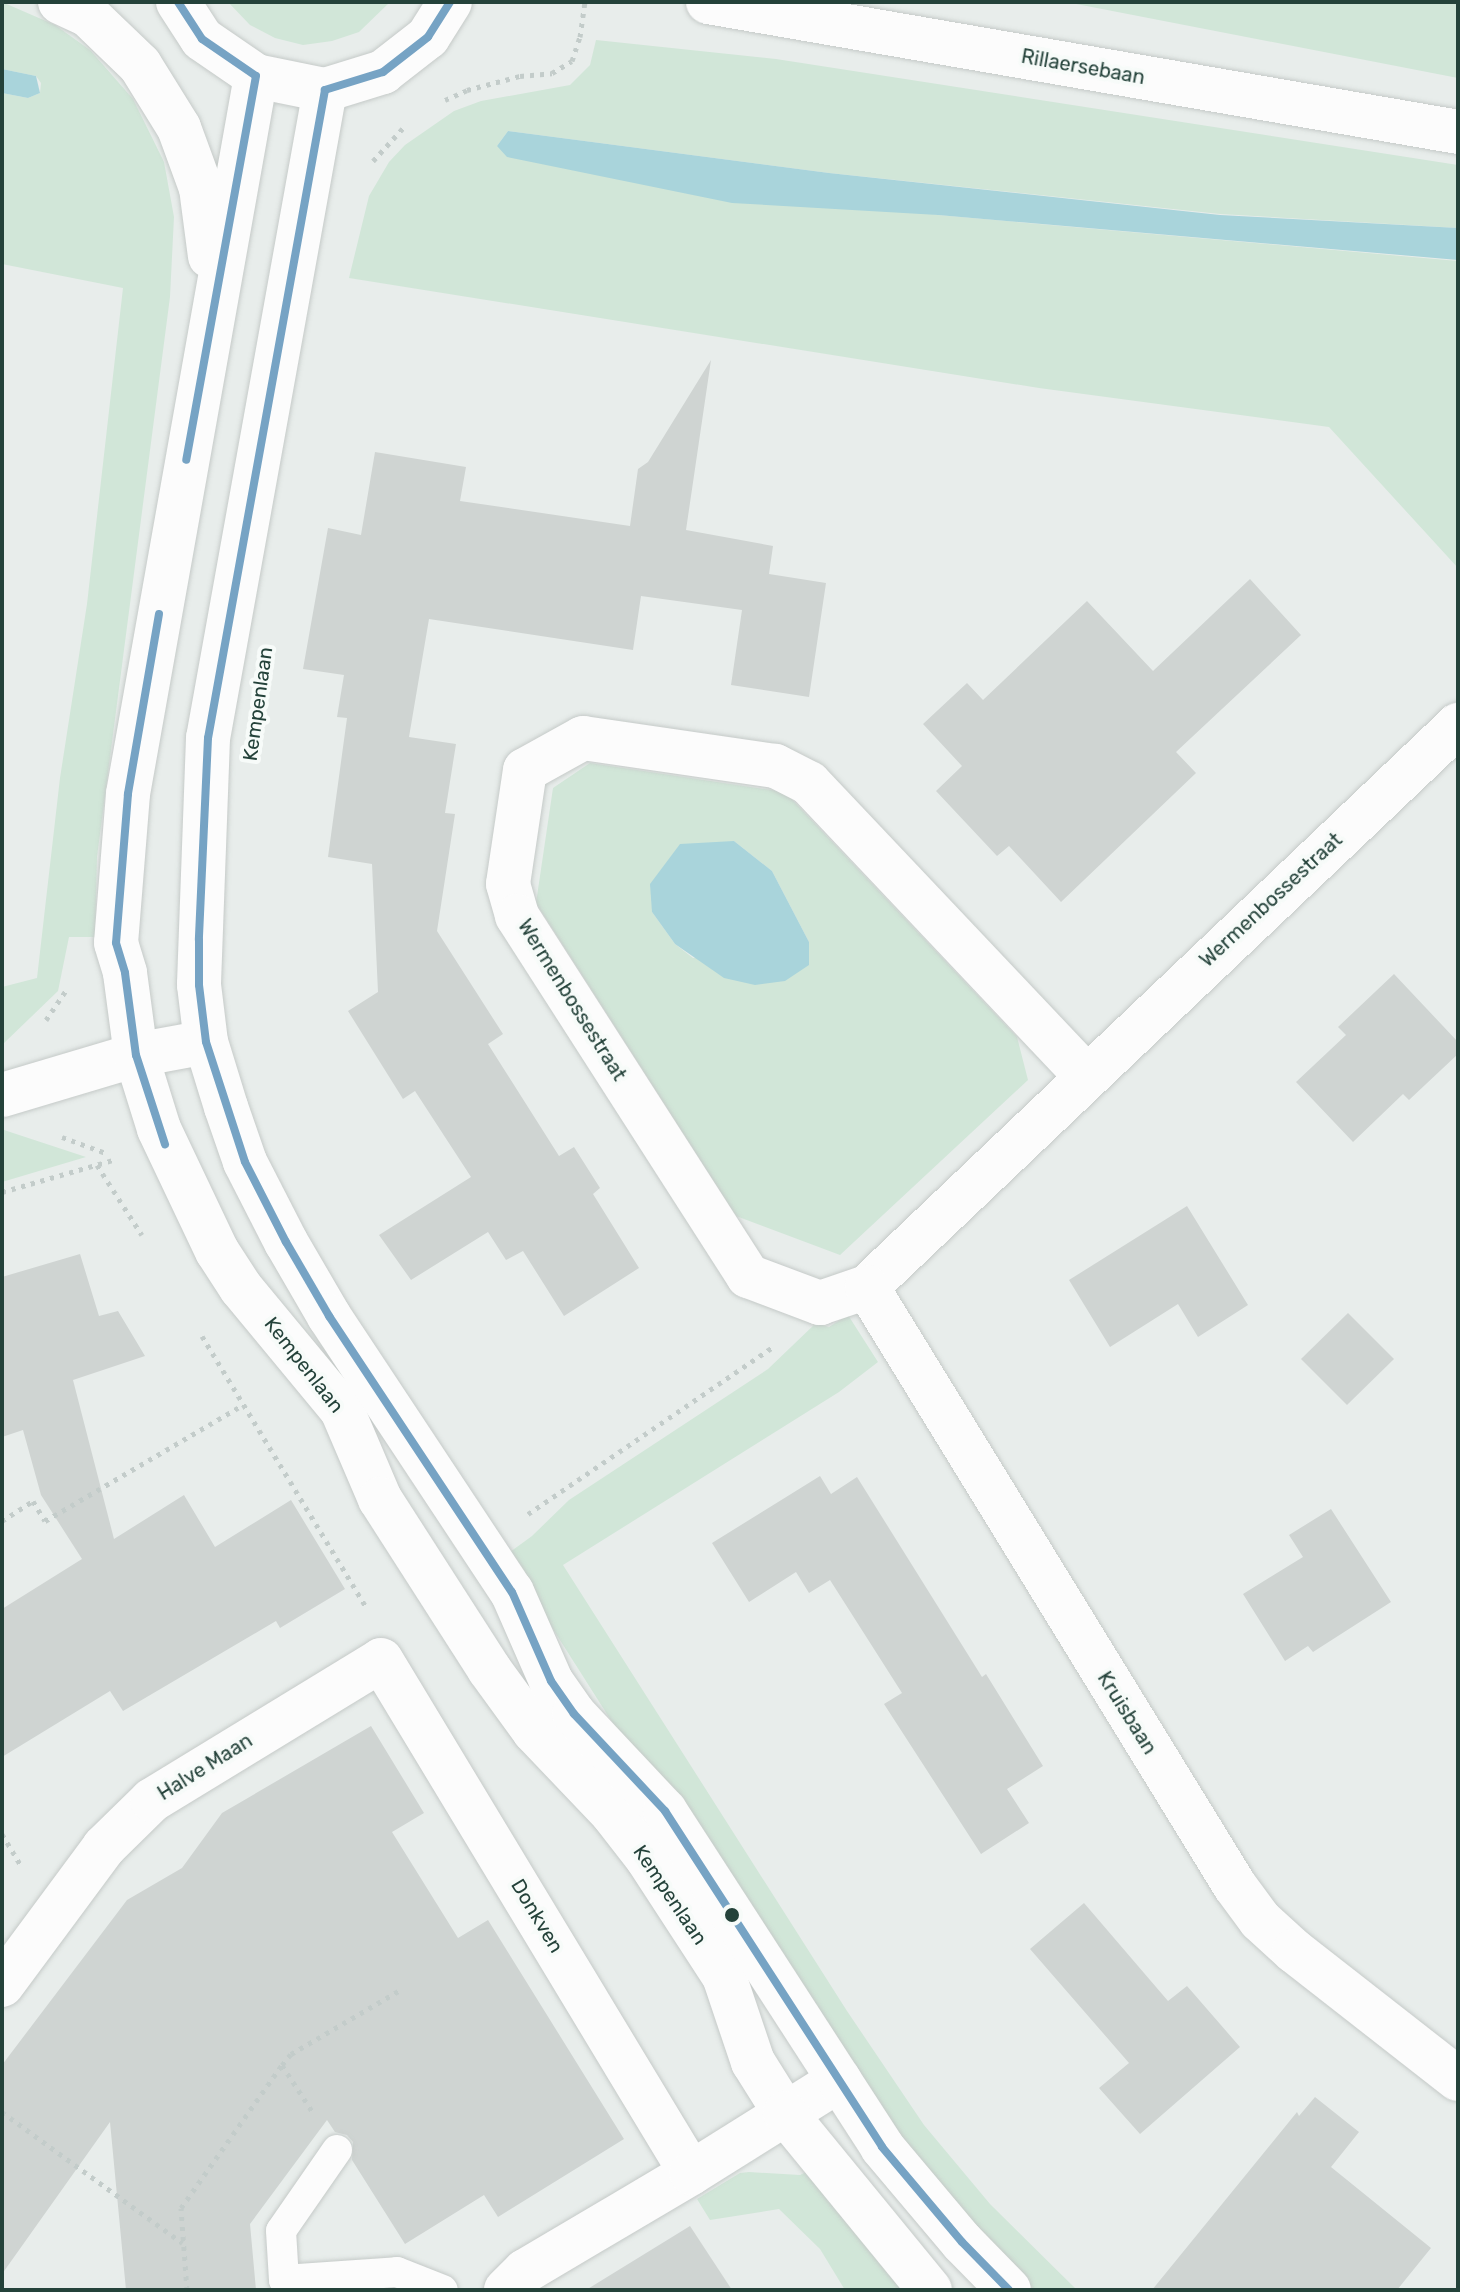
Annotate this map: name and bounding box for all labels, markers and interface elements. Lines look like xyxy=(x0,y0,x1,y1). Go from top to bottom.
street label: Rillaersebaan xyxy=(1019,44,1147,90)
street label: Kempenlaan xyxy=(238,646,278,762)
street label: Wermenbossestraat xyxy=(1195,828,1347,972)
street label: Wermenbossestraat xyxy=(513,915,631,1085)
street label: Kempenlaan xyxy=(259,1312,349,1418)
street label: Kruisbaan xyxy=(1092,1667,1162,1759)
street label: Halve Maan xyxy=(153,1728,257,1806)
street label: Kempenlaan xyxy=(628,1841,712,1949)
street label: Donkven xyxy=(506,1875,568,1957)
unlabelled marker xyxy=(724,1907,740,1923)

